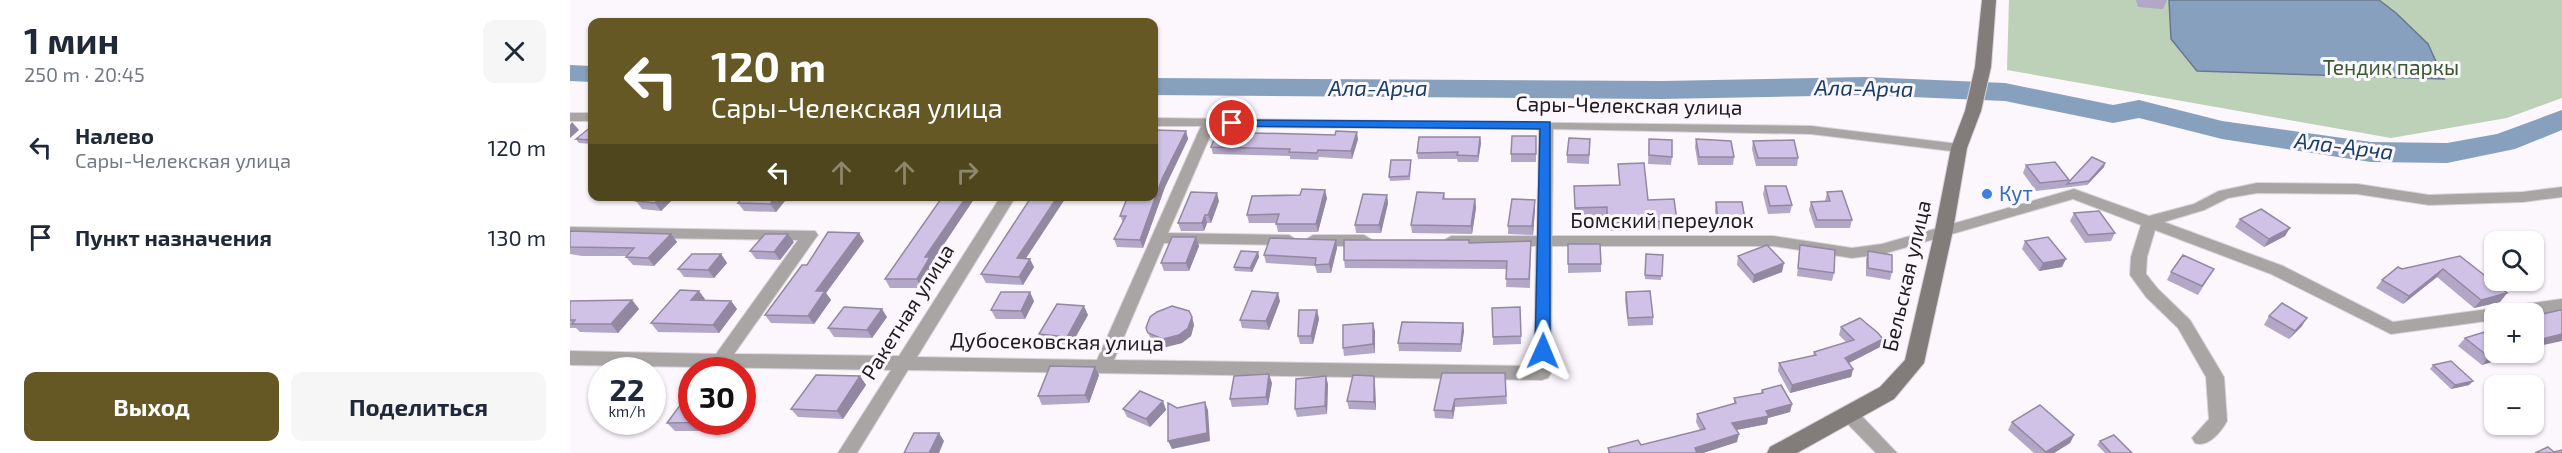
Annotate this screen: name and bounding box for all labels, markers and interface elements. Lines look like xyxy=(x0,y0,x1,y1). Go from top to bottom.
text: 1 мин xyxy=(24,18,119,61)
button: close xyxy=(483,20,546,83)
text: 120 m xyxy=(711,40,826,90)
icon: left xyxy=(612,42,690,120)
park label: Тендик паркы xyxy=(2323,54,2459,79)
text: 250 m · 20:45 xyxy=(24,62,145,86)
water label: Ала-Арча xyxy=(1813,73,1914,101)
water label: Ала-Арча xyxy=(1327,74,1428,100)
street label: Сары-Челекская улица xyxy=(1515,90,1743,120)
text: Сары-Челекская улица xyxy=(711,91,1003,123)
pin xyxy=(1206,97,1257,148)
icon: arrive xyxy=(1215,106,1248,139)
text: Налево xyxy=(75,122,154,148)
water label: Ала-Арча xyxy=(2292,126,2395,164)
icon: left xyxy=(24,131,57,164)
text: 120 m xyxy=(487,134,546,160)
text: Сары-Челекская улица xyxy=(75,148,291,172)
icon: left xyxy=(762,156,795,189)
icon: ahead xyxy=(825,156,858,189)
icon: ahead xyxy=(888,156,921,189)
icon: right xyxy=(951,156,984,189)
place label: Кут xyxy=(1999,180,2033,206)
marker: Кут xyxy=(1980,187,1994,201)
street label: Бельская улица xyxy=(1876,198,1936,354)
street label: Бомский переулок xyxy=(1570,207,1754,233)
icon: arrive xyxy=(24,221,57,254)
text: Пункт назначения xyxy=(75,224,272,250)
text: 130 m xyxy=(488,224,546,250)
map controls xyxy=(2484,231,2544,435)
button: search xyxy=(2484,231,2544,291)
street label: Ракетная улица xyxy=(855,239,959,384)
button: + xyxy=(2484,303,2544,363)
position arrow xyxy=(1511,319,1575,383)
street label: Дубосековская улица xyxy=(950,326,1164,356)
speed limit sign: 30 xyxy=(678,357,756,435)
text: 22 xyxy=(610,371,644,407)
button: Выход xyxy=(24,372,279,441)
button: Поделиться xyxy=(291,372,546,441)
button: − xyxy=(2484,375,2544,435)
text: km/h xyxy=(608,402,646,420)

